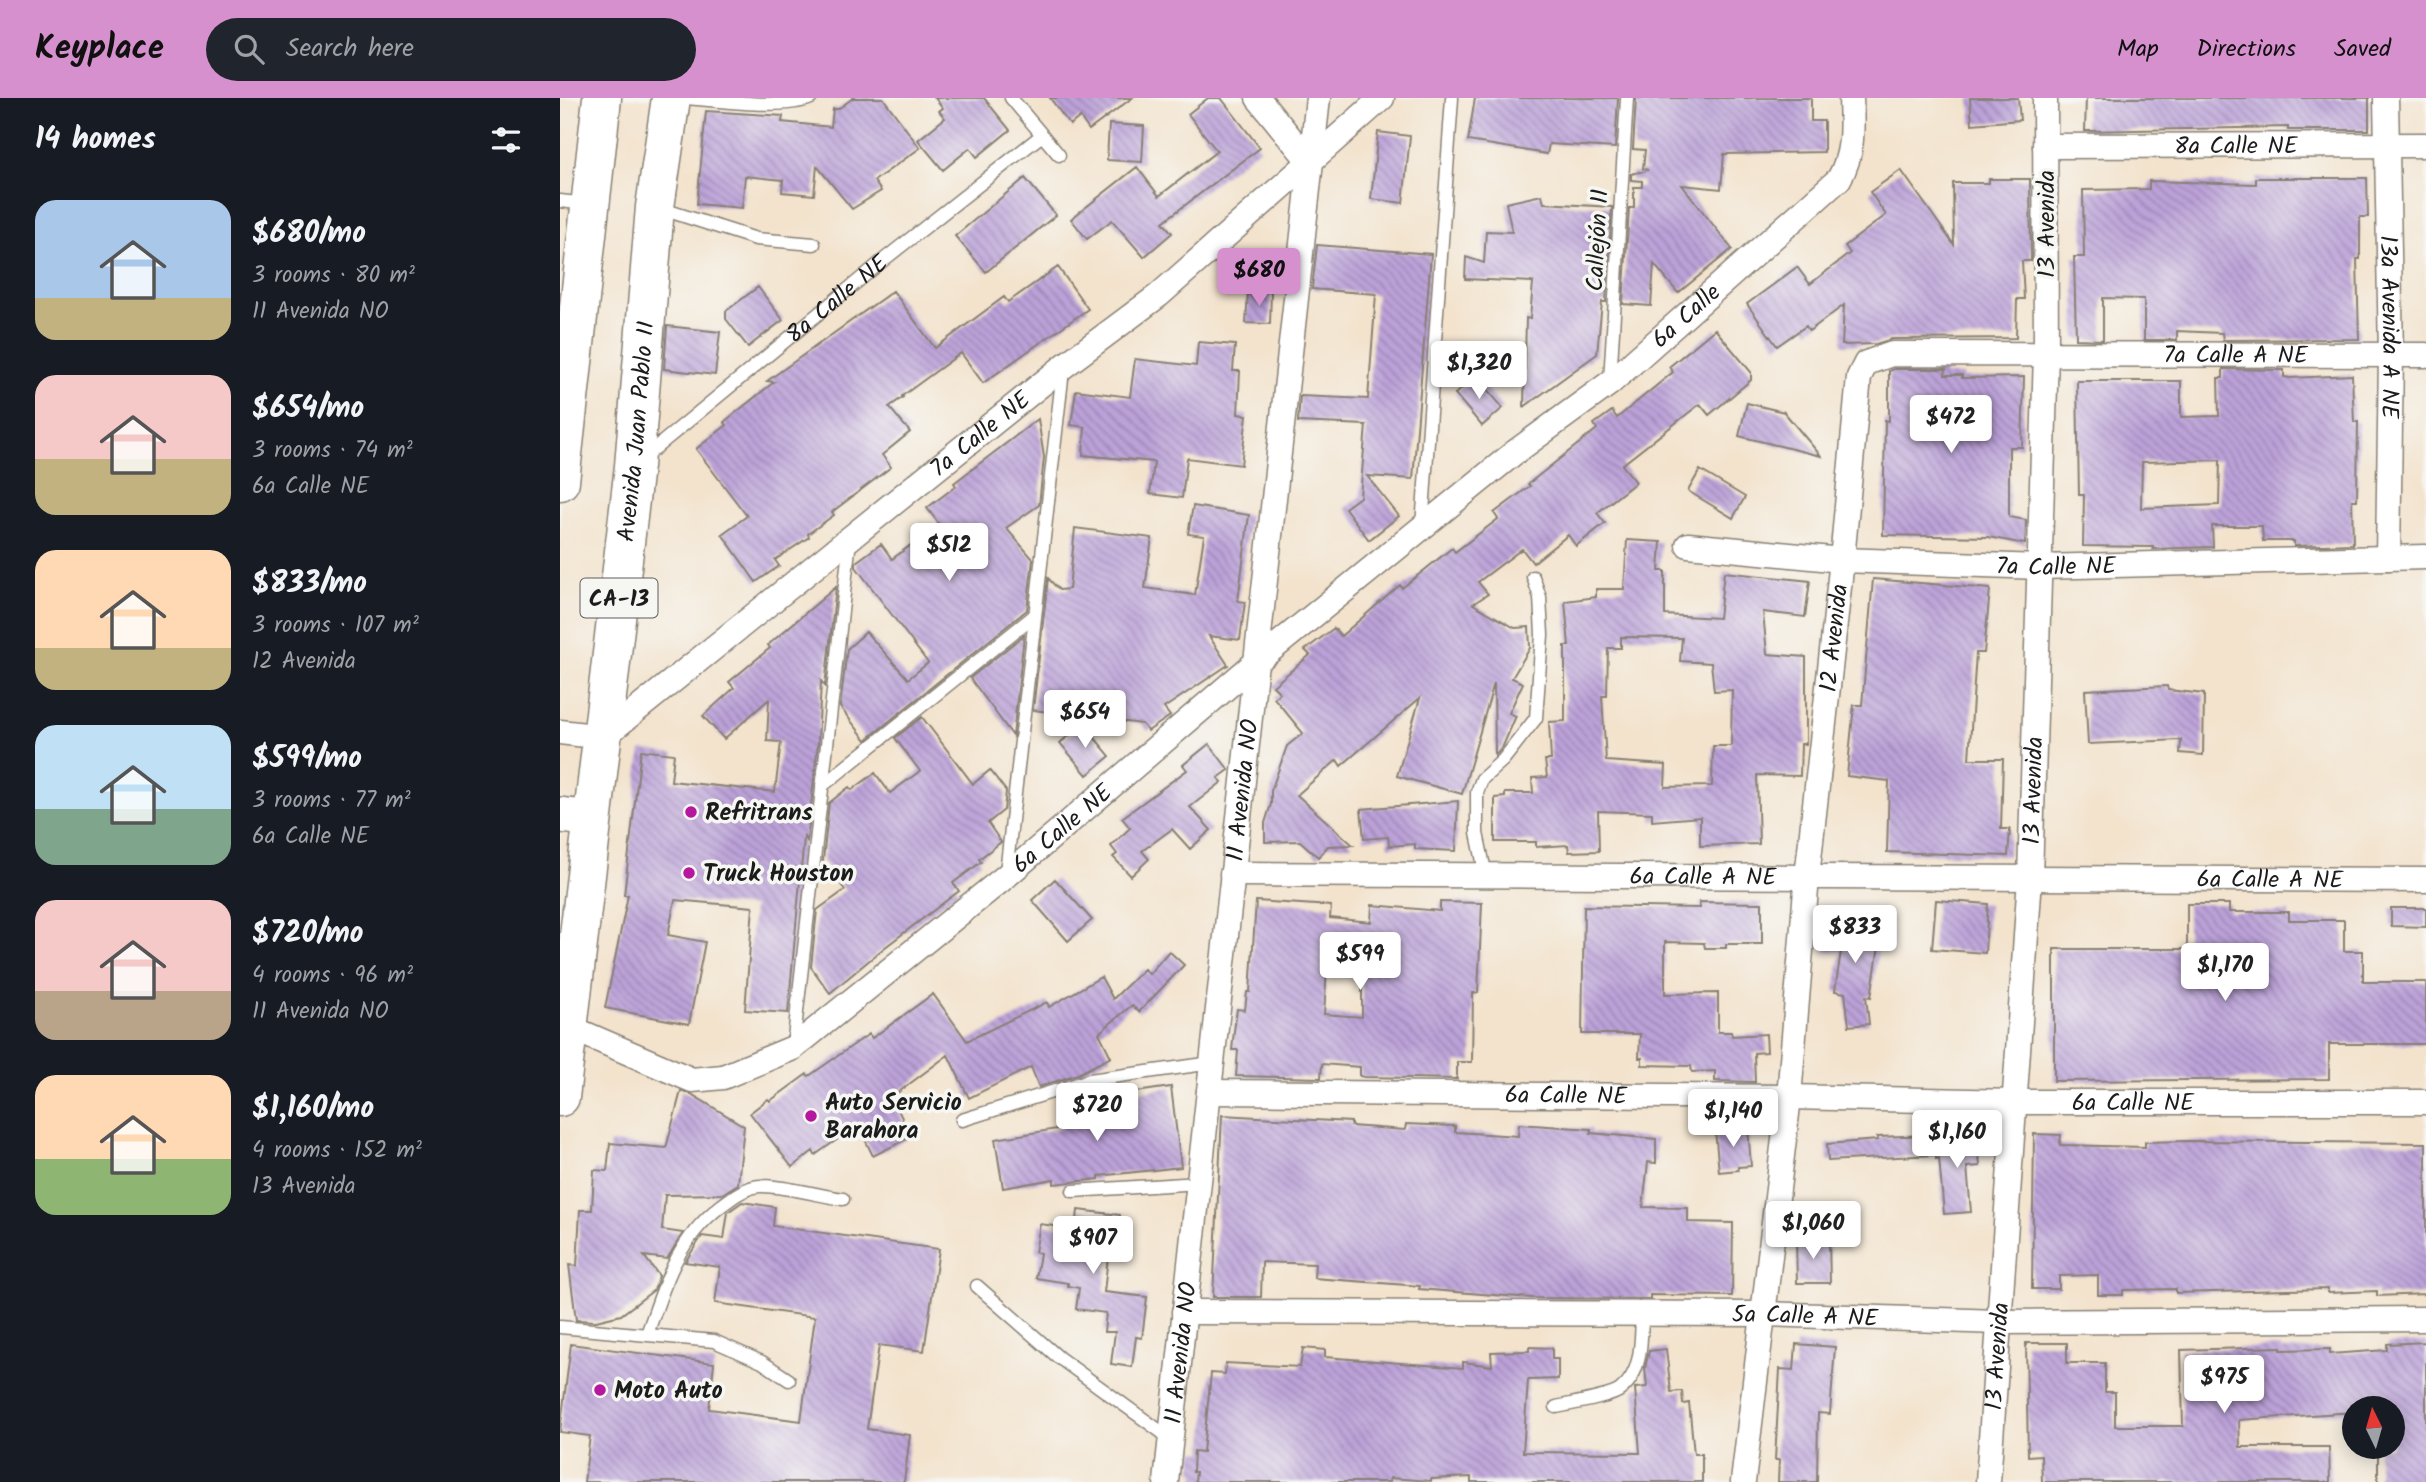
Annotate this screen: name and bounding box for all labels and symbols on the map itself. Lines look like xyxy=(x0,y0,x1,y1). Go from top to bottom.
street label: 8a Calle NE xyxy=(2174,127,2299,167)
street label: 13 Avenida xyxy=(2028,170,2067,278)
street label: Callejón 11 xyxy=(1576,188,1621,292)
street label: 13a Avenida A NE xyxy=(2368,235,2409,420)
street label: 8a Calle NE xyxy=(777,245,898,354)
pin: $680 xyxy=(1218,248,1300,308)
street label: 6a Calle xyxy=(1643,275,1731,359)
street label: Avenida Juan Pablo II xyxy=(607,320,667,544)
street label: 7a Calle A NE xyxy=(2163,337,2309,376)
pin: $1,320 xyxy=(1422,342,1536,401)
street label: 7a Calle NE xyxy=(922,381,1041,488)
pin: $472 xyxy=(1910,396,1992,455)
pin: $512 xyxy=(908,524,990,583)
street label: 7a Calle NE xyxy=(1995,547,2118,588)
road number: CA-13 xyxy=(580,578,658,618)
street label: 12 Avenida xyxy=(1810,582,1860,694)
pin: $654 xyxy=(1044,690,1126,750)
street label: 11 Avenida NO xyxy=(1216,717,1271,863)
street label: 13 Avenida xyxy=(2013,736,2055,845)
street label: 6a Calle NE xyxy=(1004,774,1123,884)
place label: Refritrans xyxy=(705,794,813,833)
marker: Refritrans xyxy=(683,804,699,820)
place label: Truck Houston xyxy=(703,855,854,894)
street label: 6a Calle A NE xyxy=(1630,858,1777,898)
street label: 6a Calle A NE xyxy=(2197,861,2344,901)
marker: Truck Houston xyxy=(681,865,697,881)
pin: $833 xyxy=(1814,906,1896,965)
pin: $599 xyxy=(1319,932,1401,992)
pin: $1,170 xyxy=(2168,944,2282,1003)
street label: 6a Calle NE xyxy=(1505,1077,1628,1117)
place label: Auto Servicio Barahora xyxy=(825,1084,962,1151)
pin: $720 xyxy=(1056,1084,1138,1143)
street label: 6a Calle NE xyxy=(2072,1084,2195,1123)
pin: $1,140 xyxy=(1676,1090,1790,1149)
marker: Auto Servicio Barahora xyxy=(803,1108,819,1124)
pin: $1,160 xyxy=(1900,1110,2014,1170)
pin: $1,060 xyxy=(1756,1202,1870,1261)
pin: $907 xyxy=(1052,1216,1134,1276)
street label: 11 Avenida NO xyxy=(1155,1280,1209,1426)
street label: 5a Calle A NE xyxy=(1732,1296,1880,1339)
street label: 13 Avenida xyxy=(1975,1301,2021,1412)
pin: $975 xyxy=(2183,1356,2265,1415)
place label: Moto Auto xyxy=(614,1372,723,1411)
marker: Moto Auto xyxy=(592,1382,608,1398)
north arrow xyxy=(2342,1396,2404,1460)

